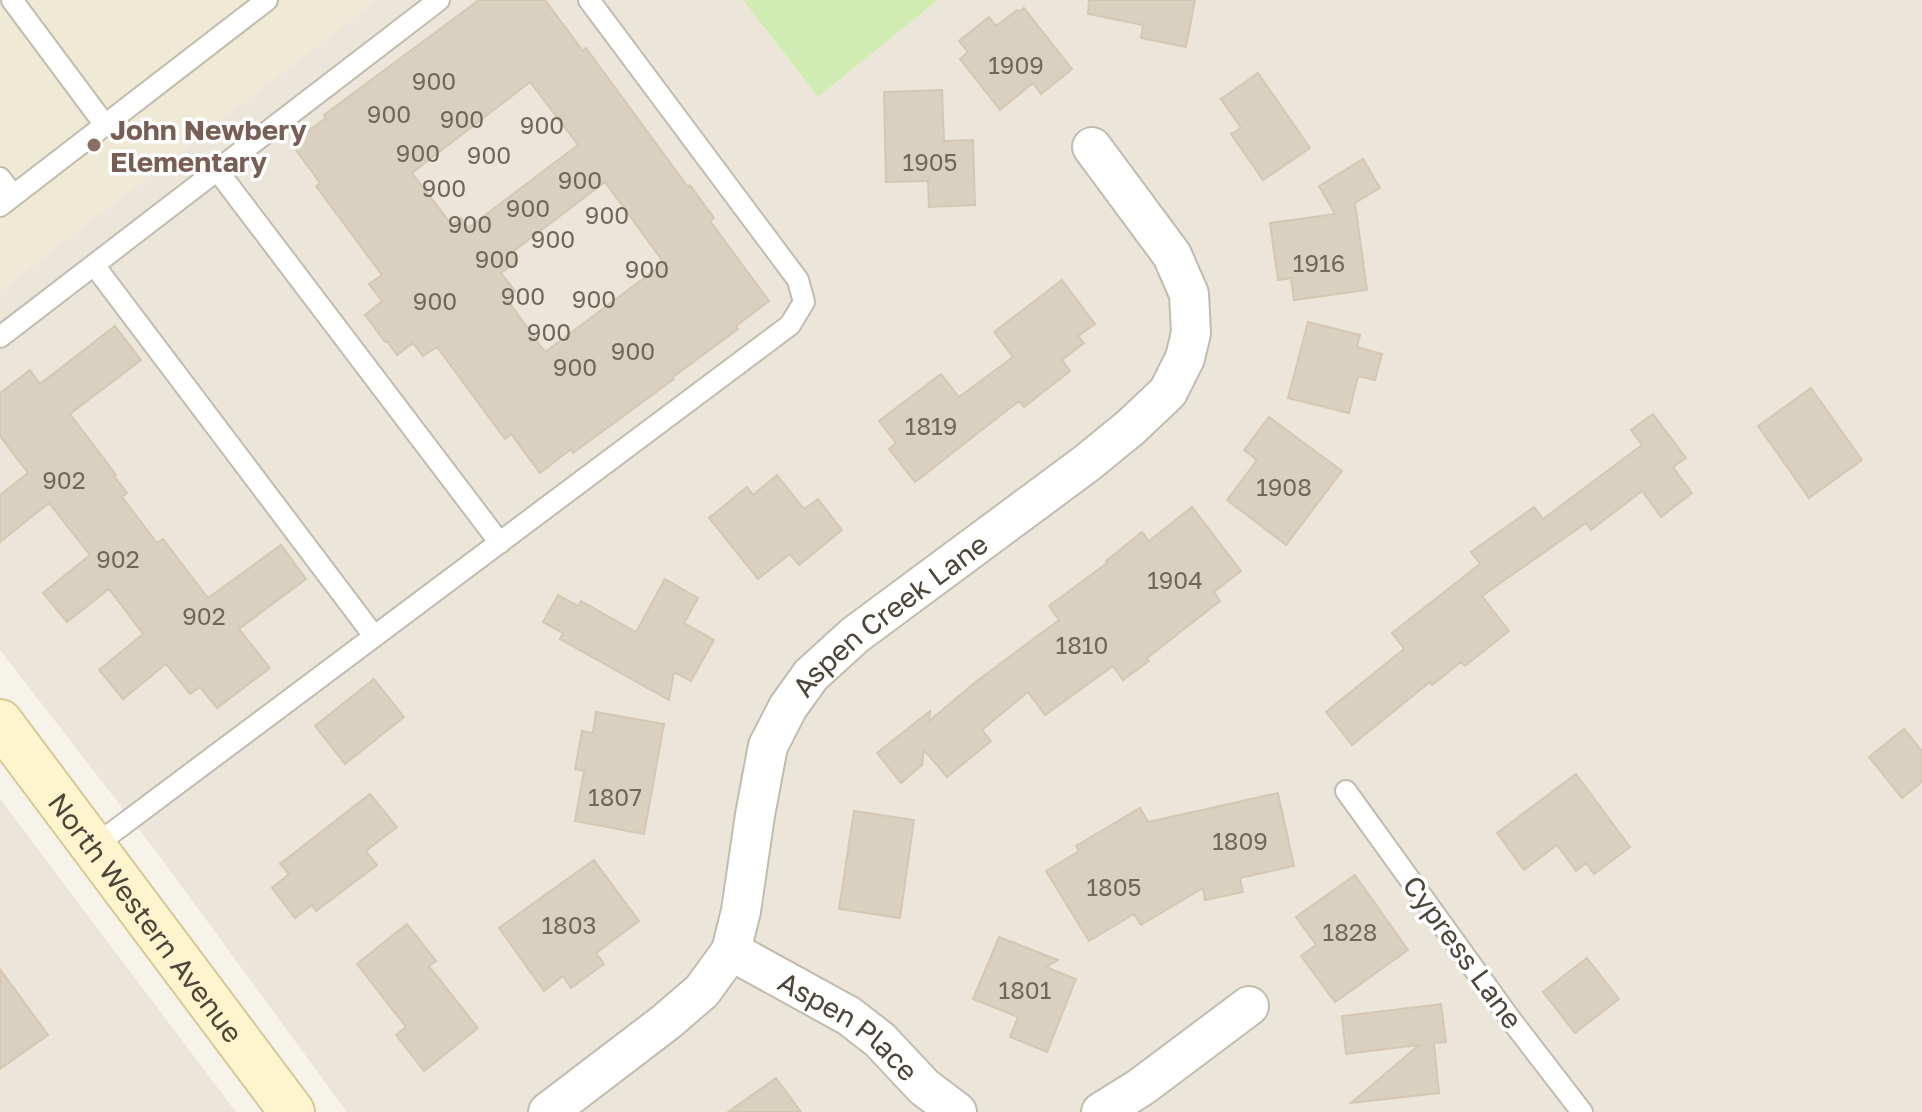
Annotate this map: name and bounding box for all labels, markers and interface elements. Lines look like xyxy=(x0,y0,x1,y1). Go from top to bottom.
house number: 1909 xyxy=(988,50,1044,79)
house number: 900 xyxy=(412,66,456,95)
house number: 900 xyxy=(367,99,411,128)
house number: 900 xyxy=(440,104,484,133)
house number: 900 xyxy=(520,110,564,139)
place label: John Newbery Elementary xyxy=(110,113,307,178)
marker: John Newbery Elementary xyxy=(85,136,103,154)
house number: 900 xyxy=(396,138,440,167)
house number: 900 xyxy=(467,140,511,169)
house number: 1905 xyxy=(903,147,957,176)
house number: 900 xyxy=(558,165,602,194)
house number: 900 xyxy=(422,173,466,202)
house number: 900 xyxy=(506,193,550,222)
house number: 900 xyxy=(585,200,629,229)
house number: 900 xyxy=(448,209,492,238)
house number: 900 xyxy=(531,224,575,253)
house number: 900 xyxy=(475,244,519,273)
house number: 1916 xyxy=(1293,248,1345,277)
house number: 900 xyxy=(625,254,669,283)
house number: 900 xyxy=(501,281,545,310)
house number: 900 xyxy=(572,284,616,313)
house number: 900 xyxy=(413,286,457,315)
house number: 900 xyxy=(527,317,571,346)
house number: 900 xyxy=(611,336,655,365)
house number: 900 xyxy=(553,352,597,381)
house number: 1819 xyxy=(905,411,957,440)
house number: 902 xyxy=(42,465,86,494)
house number: 1908 xyxy=(1256,472,1312,501)
street label: Aspen Creek Lane xyxy=(785,526,994,702)
house number: 902 xyxy=(96,544,140,573)
house number: 1904 xyxy=(1147,565,1203,594)
house number: 902 xyxy=(182,601,226,630)
house number: 1810 xyxy=(1056,630,1108,659)
house number: 1807 xyxy=(588,782,642,811)
street label: North Western Avenue xyxy=(42,786,250,1049)
house number: 1809 xyxy=(1212,826,1268,855)
street label: Cypress Lane xyxy=(1396,869,1530,1035)
house number: 1805 xyxy=(1086,872,1142,901)
house number: 1803 xyxy=(541,910,597,939)
house number: 1828 xyxy=(1323,917,1377,946)
street label: Aspen Place xyxy=(773,964,926,1087)
house number: 1801 xyxy=(999,975,1051,1004)

